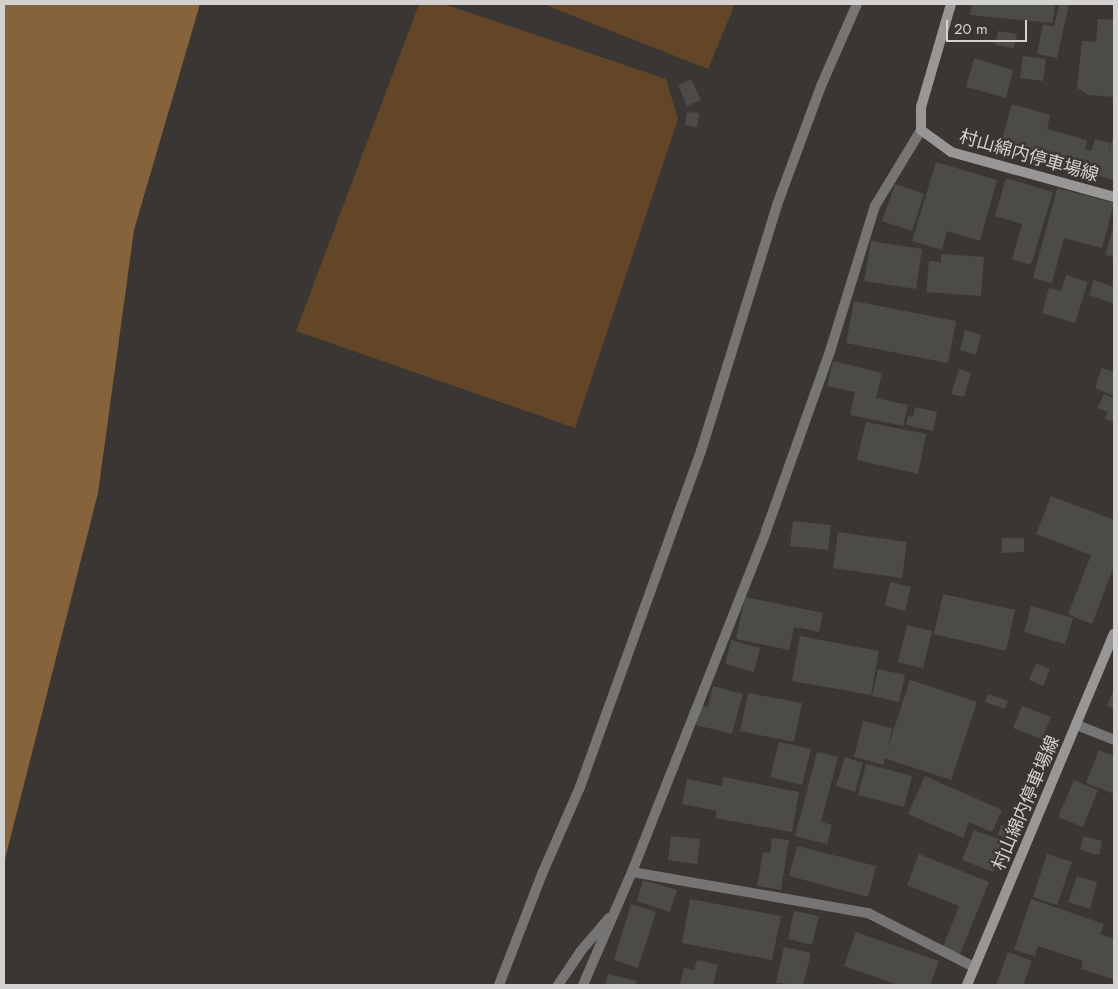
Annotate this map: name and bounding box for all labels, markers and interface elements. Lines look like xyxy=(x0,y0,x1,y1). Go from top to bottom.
scale bar xyxy=(948,10,1029,42)
text: 20 m xyxy=(954,18,988,40)
street label: 村山綿内停車場線 xyxy=(957,126,1101,186)
street label: 村山綿内停車場線 xyxy=(988,733,1064,873)

